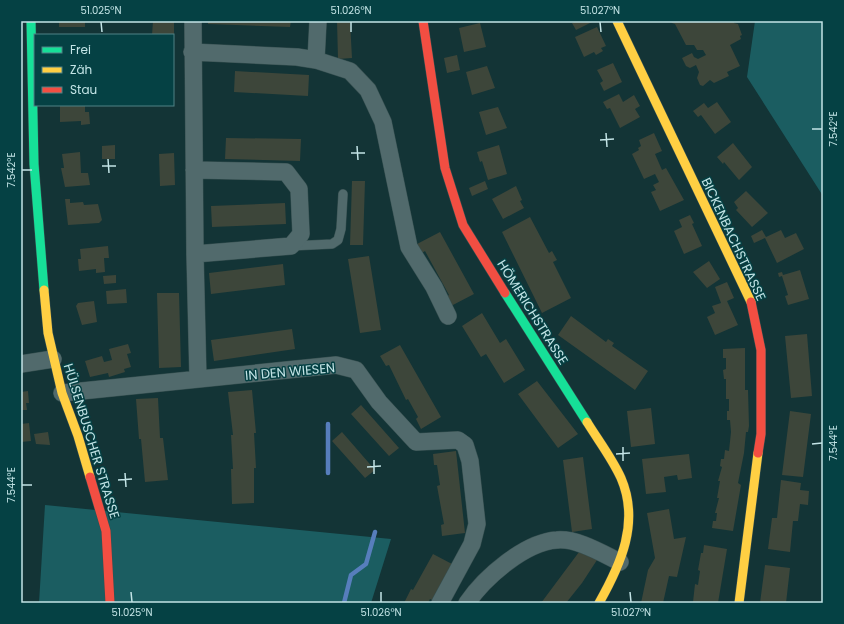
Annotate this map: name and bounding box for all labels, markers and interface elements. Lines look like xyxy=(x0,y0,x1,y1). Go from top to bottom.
text: 51.025°N xyxy=(80,3,122,18)
text: 51.026°N xyxy=(330,3,372,18)
text: 51.027°N xyxy=(580,3,620,18)
legend xyxy=(34,34,174,106)
text: Frei xyxy=(70,41,91,58)
text: Zäh xyxy=(70,61,92,78)
text: Stau xyxy=(70,81,97,98)
text: 7.542°E xyxy=(826,111,841,147)
text: 7.542°E xyxy=(4,152,19,188)
street label: BICKENBACHSTRASSE xyxy=(697,175,770,304)
street label: HÖMERICHSTRASSE xyxy=(493,256,573,368)
street label: IN DEN WIESEN xyxy=(244,358,336,385)
street label: HÜLSENBUSCHER STRASSE xyxy=(59,361,124,521)
text: 7.544°E xyxy=(826,425,841,461)
text: 7.544°E xyxy=(4,467,19,503)
text: 51.025°N xyxy=(111,605,153,620)
text: 51.026°N xyxy=(360,605,402,620)
text: 51.027°N xyxy=(611,605,651,620)

